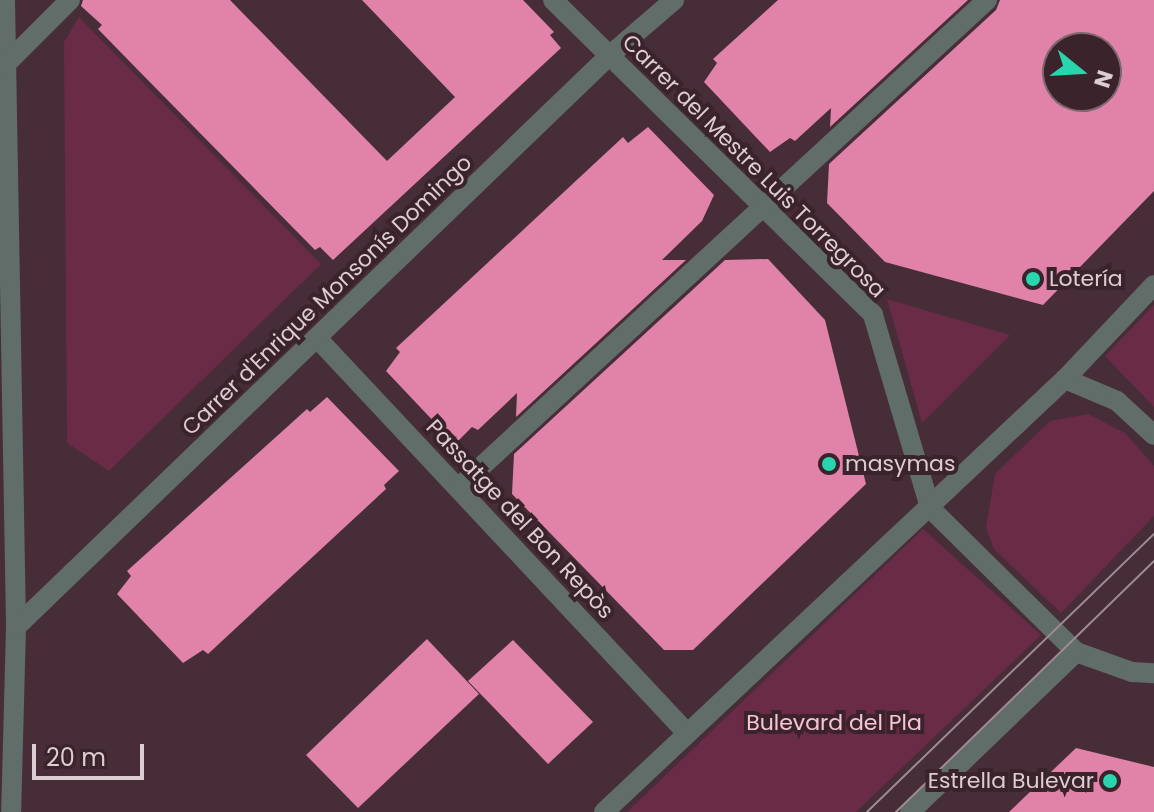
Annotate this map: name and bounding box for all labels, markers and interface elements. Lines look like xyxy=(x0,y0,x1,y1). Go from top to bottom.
street label: Carrer del Mestre Luis Torregrosa xyxy=(617,29,891,303)
north arrow xyxy=(1042,32,1122,112)
text: N xyxy=(1086,66,1121,92)
street label: Carrer d'Enrique Monsonís Domingo xyxy=(177,149,477,441)
place label: Lotería xyxy=(1049,266,1123,292)
marker: Lotería xyxy=(1024,270,1042,288)
street label: Passatge del Bon Repòs xyxy=(421,414,619,624)
place label: masymas xyxy=(845,451,955,477)
marker: masymas xyxy=(820,455,838,473)
park label: Bulevard del Pla xyxy=(746,710,922,736)
scale bar xyxy=(36,728,148,778)
text: 20 m xyxy=(46,741,106,774)
place label: Estrella Bulevar xyxy=(928,768,1094,794)
marker: Estrella Bulevar xyxy=(1101,772,1119,790)

